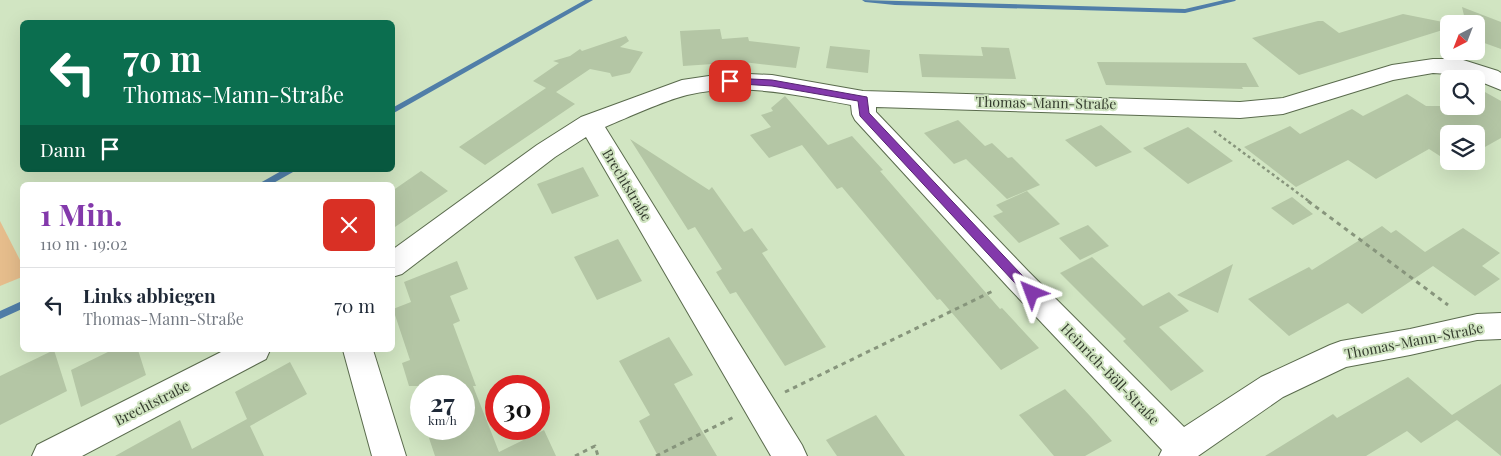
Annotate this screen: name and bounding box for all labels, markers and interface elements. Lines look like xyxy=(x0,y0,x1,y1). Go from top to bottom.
north arrow xyxy=(1440,15,1485,60)
map controls xyxy=(1440,15,1485,170)
text: 70 m xyxy=(123,34,201,81)
icon: left xyxy=(40,40,105,105)
pin xyxy=(709,60,751,102)
icon: arrive xyxy=(716,67,744,95)
button: search xyxy=(1440,70,1485,115)
text: Thomas-Mann-Straße xyxy=(123,79,344,109)
street label: Thomas-Mann-Straße xyxy=(975,92,1117,113)
button: layers xyxy=(1440,125,1485,170)
icon: arrive xyxy=(96,135,124,163)
text: Dann xyxy=(40,136,86,162)
street label: Brechtstraße xyxy=(598,145,657,225)
text: 1 Min. xyxy=(40,194,122,234)
button: close xyxy=(323,199,375,251)
text: 110 m · 19:02 xyxy=(40,233,127,254)
position arrow xyxy=(1005,266,1057,318)
text: Links abbiegen xyxy=(83,282,216,308)
icon: left xyxy=(40,291,68,319)
text: 70 m xyxy=(334,292,375,318)
text: Thomas-Mann-Straße xyxy=(83,308,244,329)
street label: Thomas-Mann-Straße xyxy=(1343,318,1485,363)
street label: Heinrich-Böll-Straße xyxy=(1057,319,1164,429)
speed limit sign: 30 xyxy=(485,375,550,440)
street label: Brechtstraße xyxy=(111,376,192,429)
text: 27 xyxy=(430,385,455,418)
text: km/h xyxy=(428,412,457,428)

